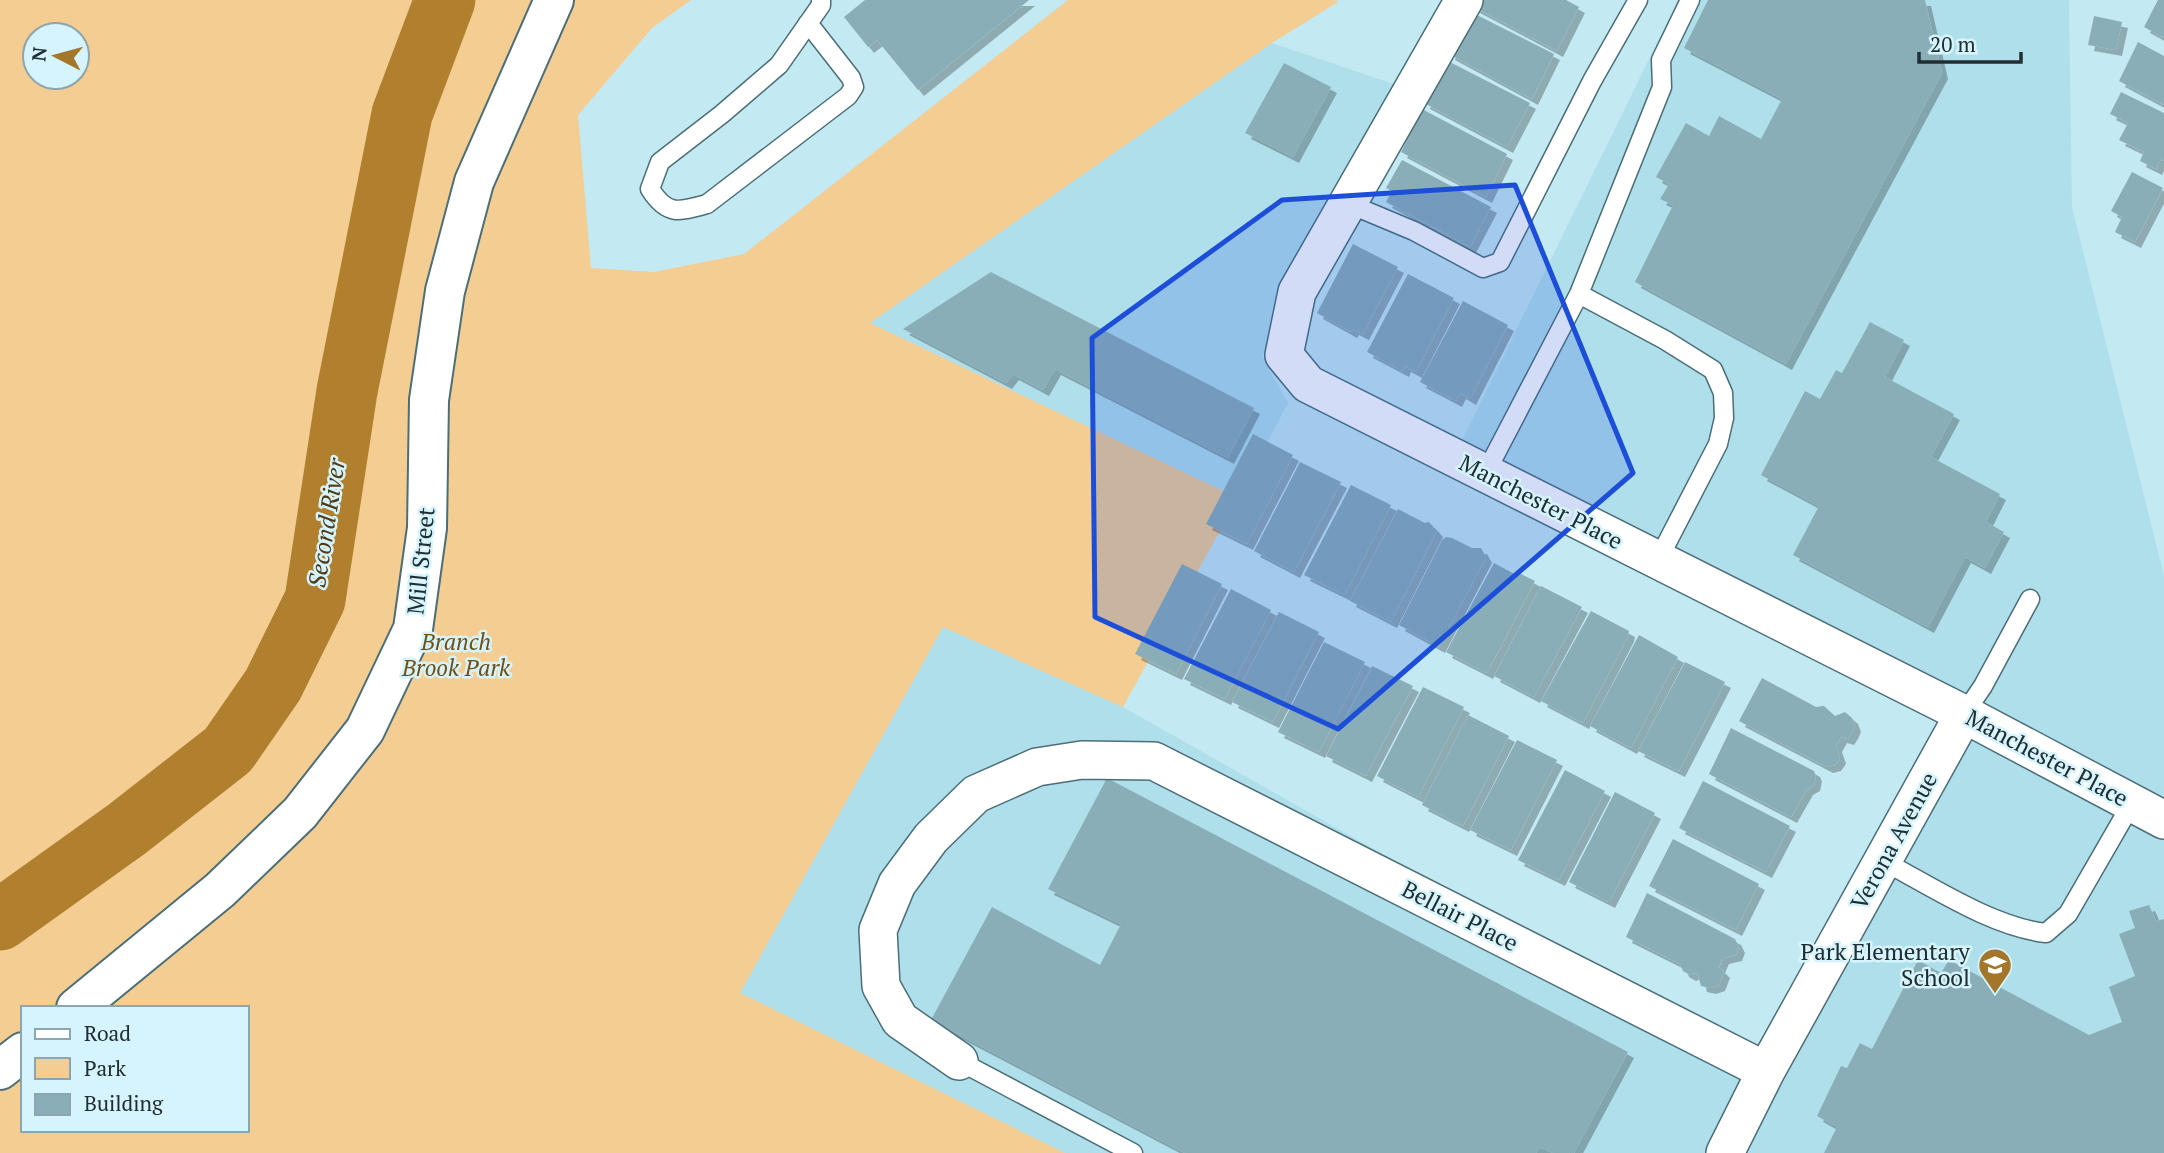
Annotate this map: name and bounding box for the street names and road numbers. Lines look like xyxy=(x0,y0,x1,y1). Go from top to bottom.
street label: Manchester Place xyxy=(1454,447,1628,556)
street label: Mill Street xyxy=(399,505,442,616)
street label: Manchester Place xyxy=(1961,702,2134,813)
street label: Verona Avenue xyxy=(1843,767,1944,915)
street label: Bellair Place xyxy=(1397,873,1524,958)

